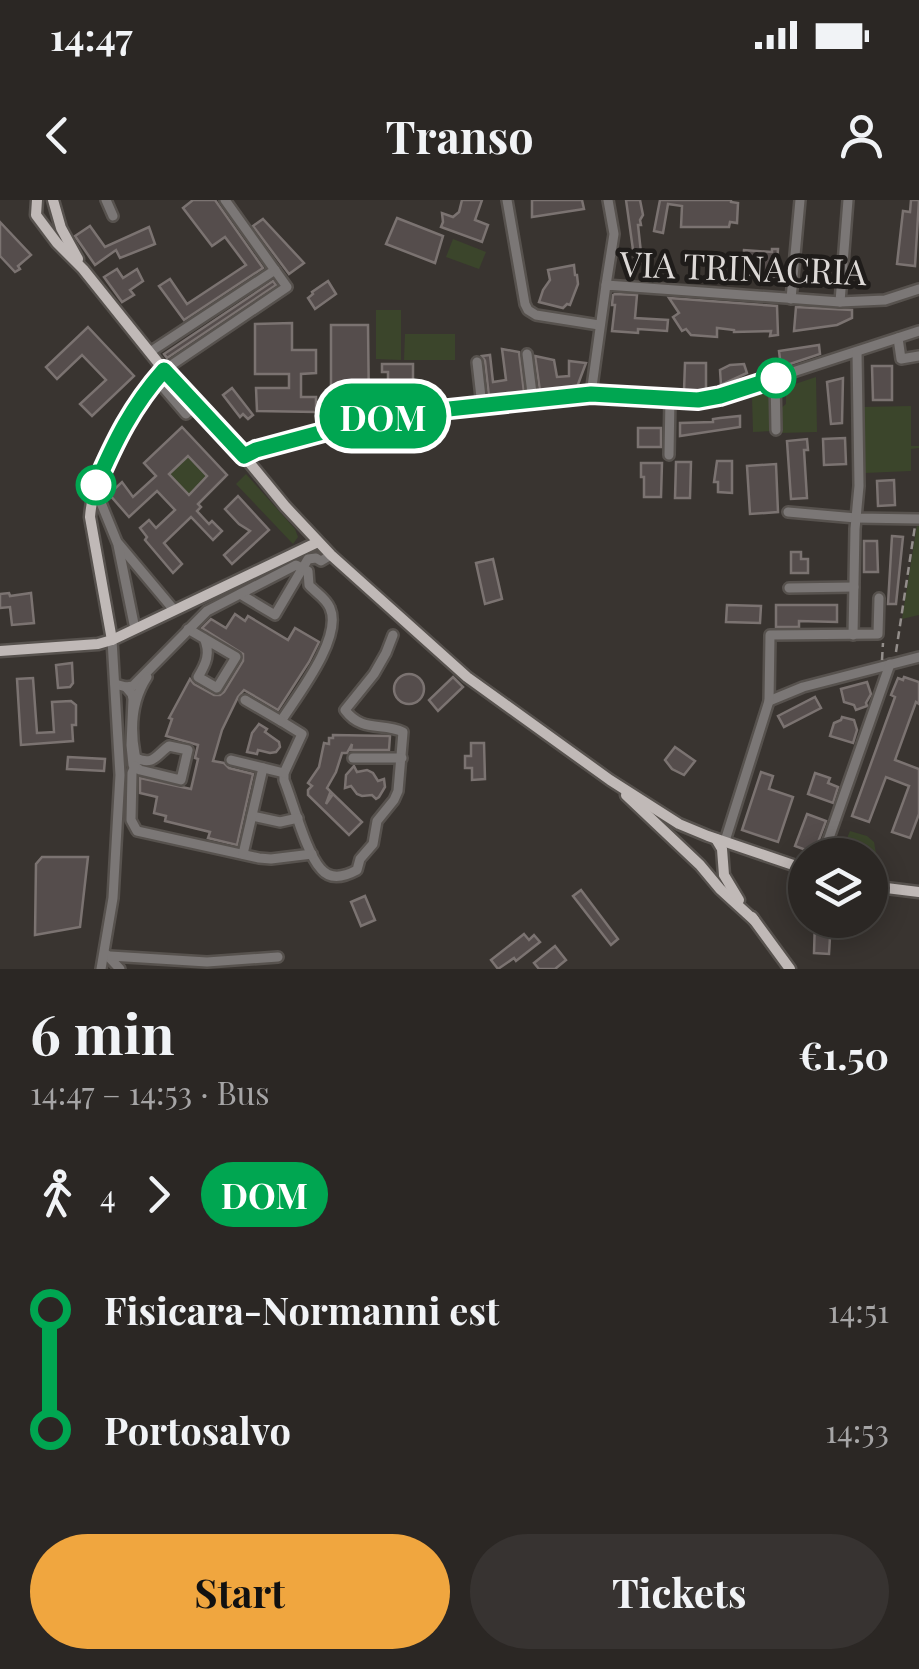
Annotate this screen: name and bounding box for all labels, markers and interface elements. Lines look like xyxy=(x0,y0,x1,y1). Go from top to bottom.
text: 14:47 xyxy=(50,10,133,61)
text: Transo xyxy=(385,105,534,165)
icon: back xyxy=(30,108,85,163)
icon: person xyxy=(834,108,889,163)
street label: VIA TRINACRIA xyxy=(618,239,868,294)
unlabelled marker xyxy=(757,359,795,397)
line badge: DOM xyxy=(326,384,440,448)
text: DOM xyxy=(339,393,427,440)
unlabelled marker xyxy=(77,466,115,504)
map controls xyxy=(788,838,888,938)
button: layers xyxy=(788,838,888,938)
text: 6 min xyxy=(30,995,175,1069)
text: €1.50 xyxy=(798,1029,889,1080)
text: 14:47 – 14:53 · Bus xyxy=(30,1070,270,1113)
icon: walk xyxy=(30,1167,85,1222)
icon: forward xyxy=(131,1167,186,1222)
text: DOM xyxy=(221,1171,308,1218)
text: 4 xyxy=(100,1173,116,1216)
text: Fisicara-Normanni est xyxy=(104,1284,499,1335)
text: 14:51 xyxy=(828,1288,889,1331)
text: Portosalvo xyxy=(104,1404,291,1455)
text: 14:53 xyxy=(825,1408,889,1451)
button: Start xyxy=(30,1534,450,1649)
button: Tickets xyxy=(470,1534,889,1649)

